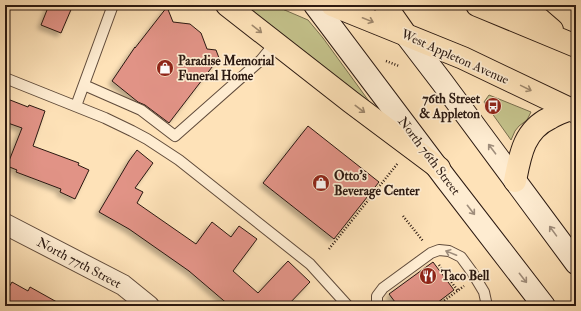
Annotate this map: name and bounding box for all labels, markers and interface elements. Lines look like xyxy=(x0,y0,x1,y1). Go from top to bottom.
one-way arrow xyxy=(362,16,374,24)
one-way arrow xyxy=(252,25,263,34)
street label: West Appleton Avenue xyxy=(397,26,512,89)
place label: Paradise Memorial Funeral Home xyxy=(178,53,275,84)
shop icon: Paradise Memorial Funeral Home xyxy=(155,58,175,78)
one-way arrow xyxy=(519,85,531,92)
place label: 76th Street & Appleton xyxy=(419,91,481,123)
bus stop icon: 76th Street & Appleton xyxy=(483,96,503,116)
one-way arrow xyxy=(355,105,366,113)
street label: North 76th Street xyxy=(394,114,464,198)
one-way arrow xyxy=(488,144,496,155)
place label: Otto's Beverage Center xyxy=(334,168,421,200)
shop icon: Otto's Beverage Center xyxy=(311,173,331,193)
one-way arrow xyxy=(466,205,475,216)
one-way arrow xyxy=(549,226,557,237)
street label: North 77th Street xyxy=(34,234,124,292)
one-way arrow xyxy=(446,248,458,256)
restaurant icon: Taco Bell xyxy=(418,266,438,286)
place label: Taco Bell xyxy=(440,268,490,284)
one-way arrow xyxy=(519,272,527,283)

